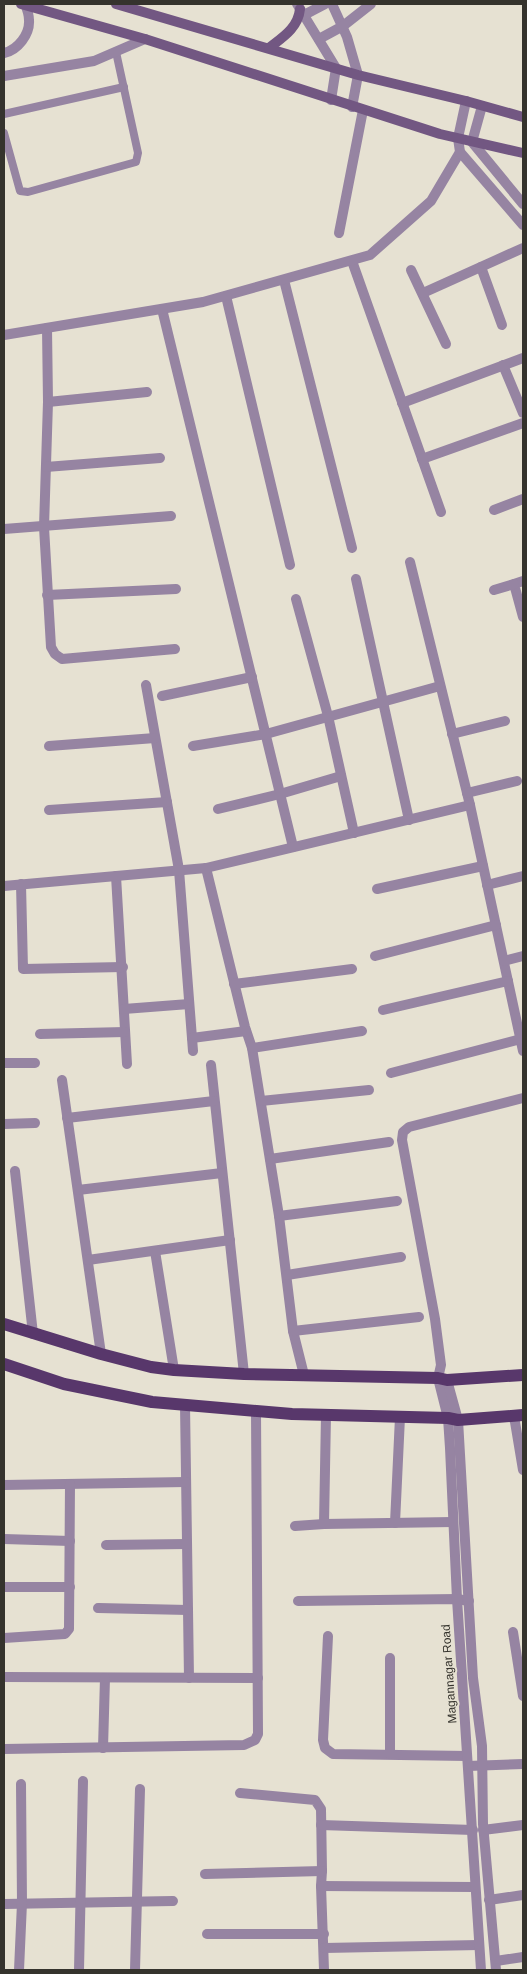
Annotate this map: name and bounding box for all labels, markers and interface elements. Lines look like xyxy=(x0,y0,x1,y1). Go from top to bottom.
street label: Magannagar Road xyxy=(439,1624,459,1724)

